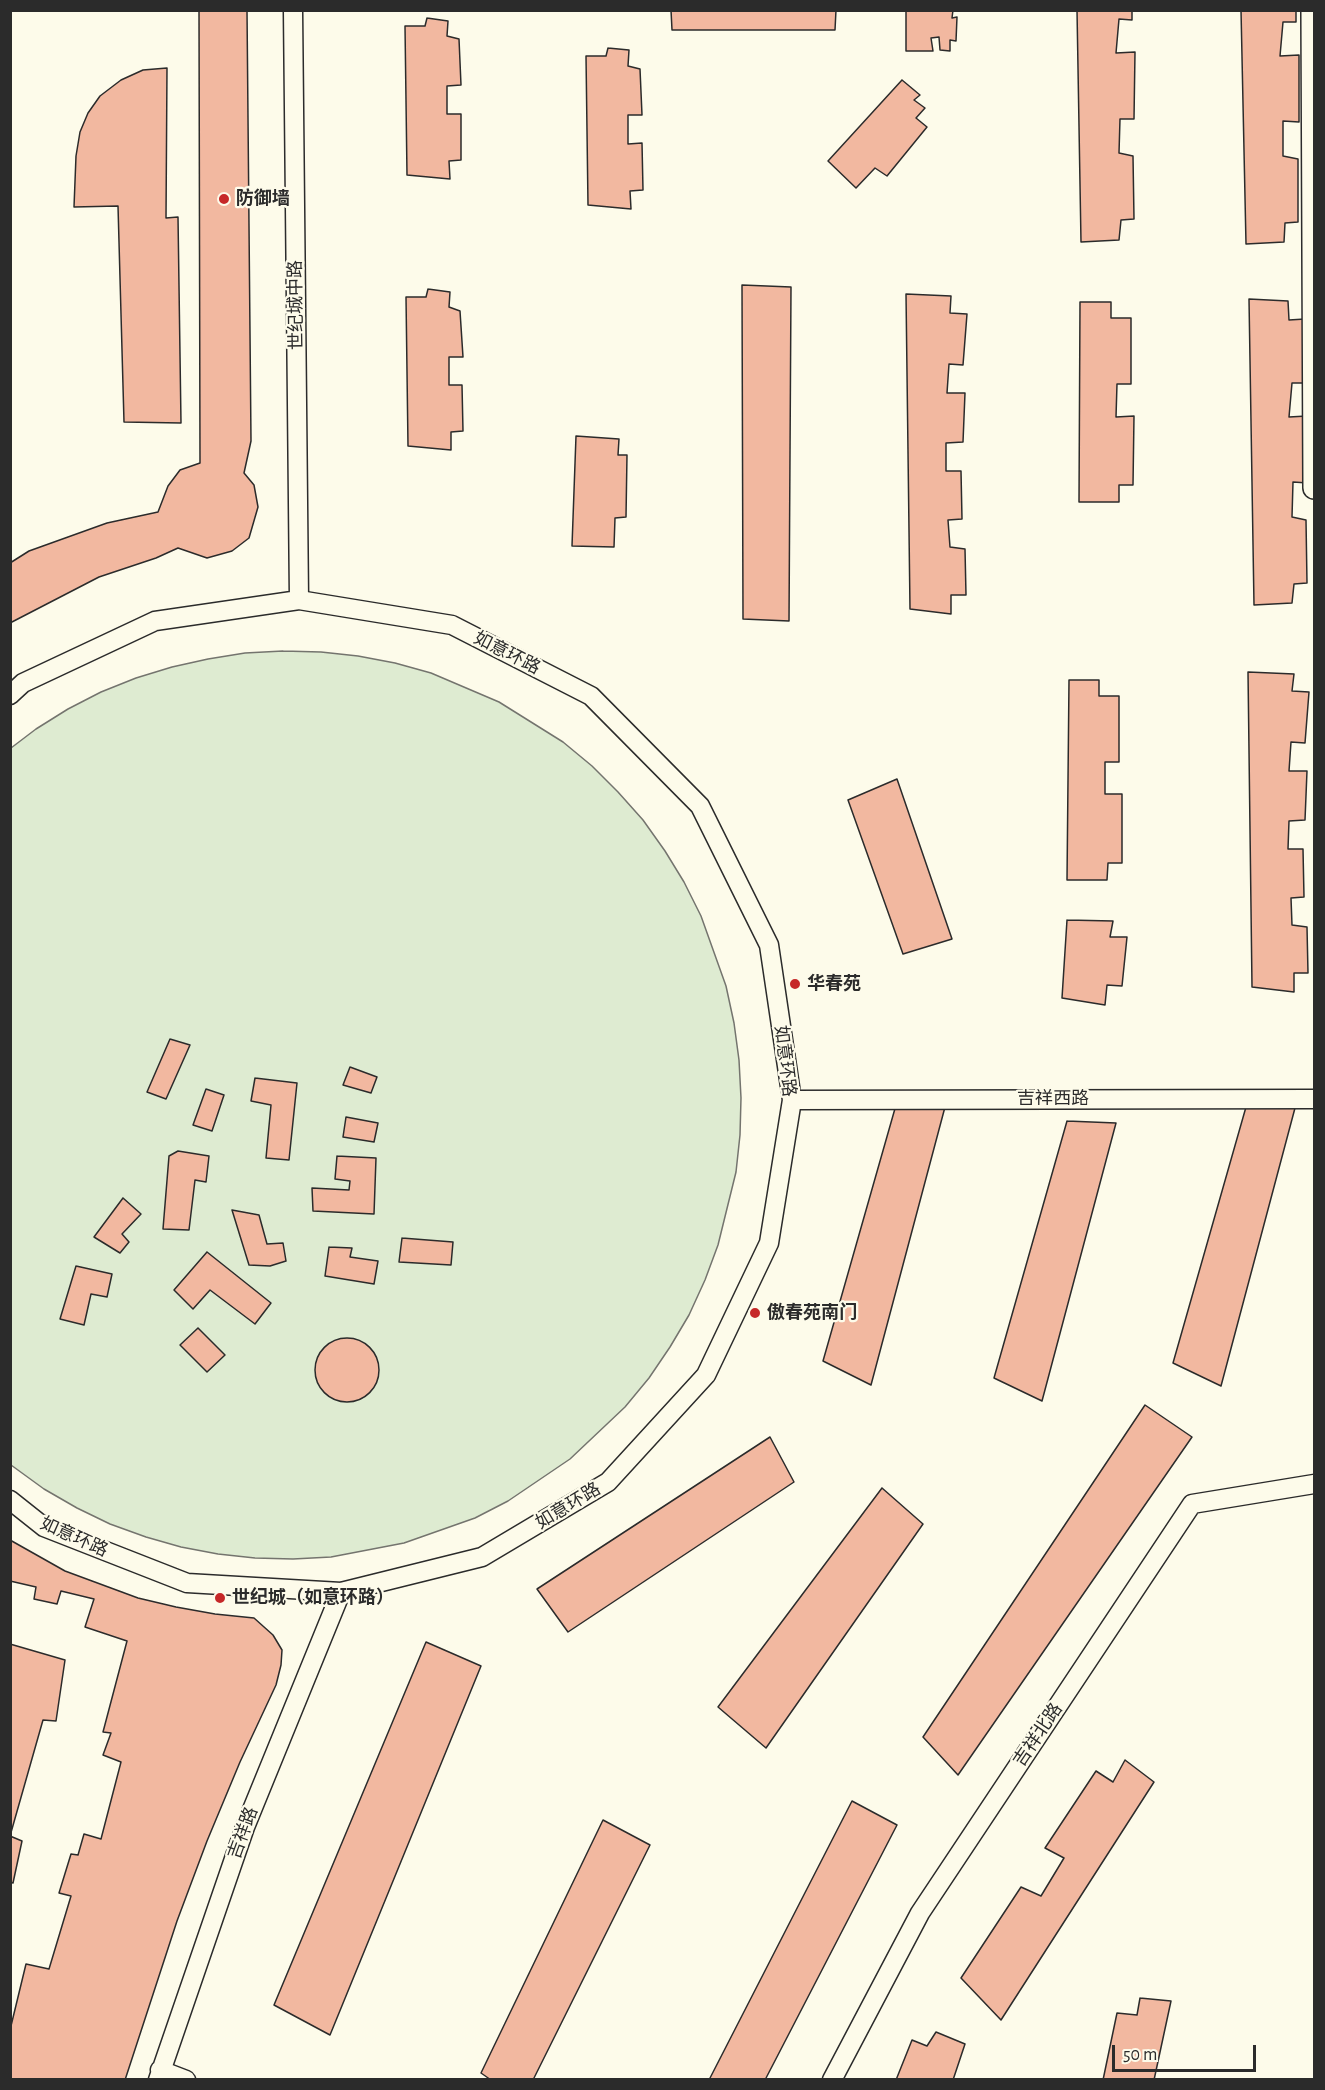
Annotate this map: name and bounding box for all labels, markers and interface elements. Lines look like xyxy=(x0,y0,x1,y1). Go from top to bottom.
place label: 防御墙 xyxy=(236,188,290,210)
marker: 防御墙 xyxy=(217,192,231,206)
street label: 世纪城中路 xyxy=(284,260,308,350)
street label: 如意环路 xyxy=(470,627,544,679)
place label: 华春苑 xyxy=(807,973,861,995)
marker: 华春苑 xyxy=(788,977,802,991)
street label: 如意环路 xyxy=(770,1024,800,1098)
street label: 吉祥西路 xyxy=(1017,1088,1089,1110)
place label: 傲春苑南门 xyxy=(767,1302,857,1324)
marker: 傲春苑南门 xyxy=(748,1306,762,1320)
street label: 如意环路 xyxy=(532,1478,604,1534)
street label: 如意环路 xyxy=(37,1512,111,1562)
place label: 世纪城（如意环路） xyxy=(232,1587,394,1609)
marker: 世纪城（如意环路） xyxy=(213,1591,227,1605)
street label: 吉祥北路 xyxy=(1009,1699,1067,1771)
street label: 吉祥路 xyxy=(224,1804,262,1862)
scale bar xyxy=(1115,2033,1259,2071)
text: 50 m xyxy=(1123,2046,1157,2064)

